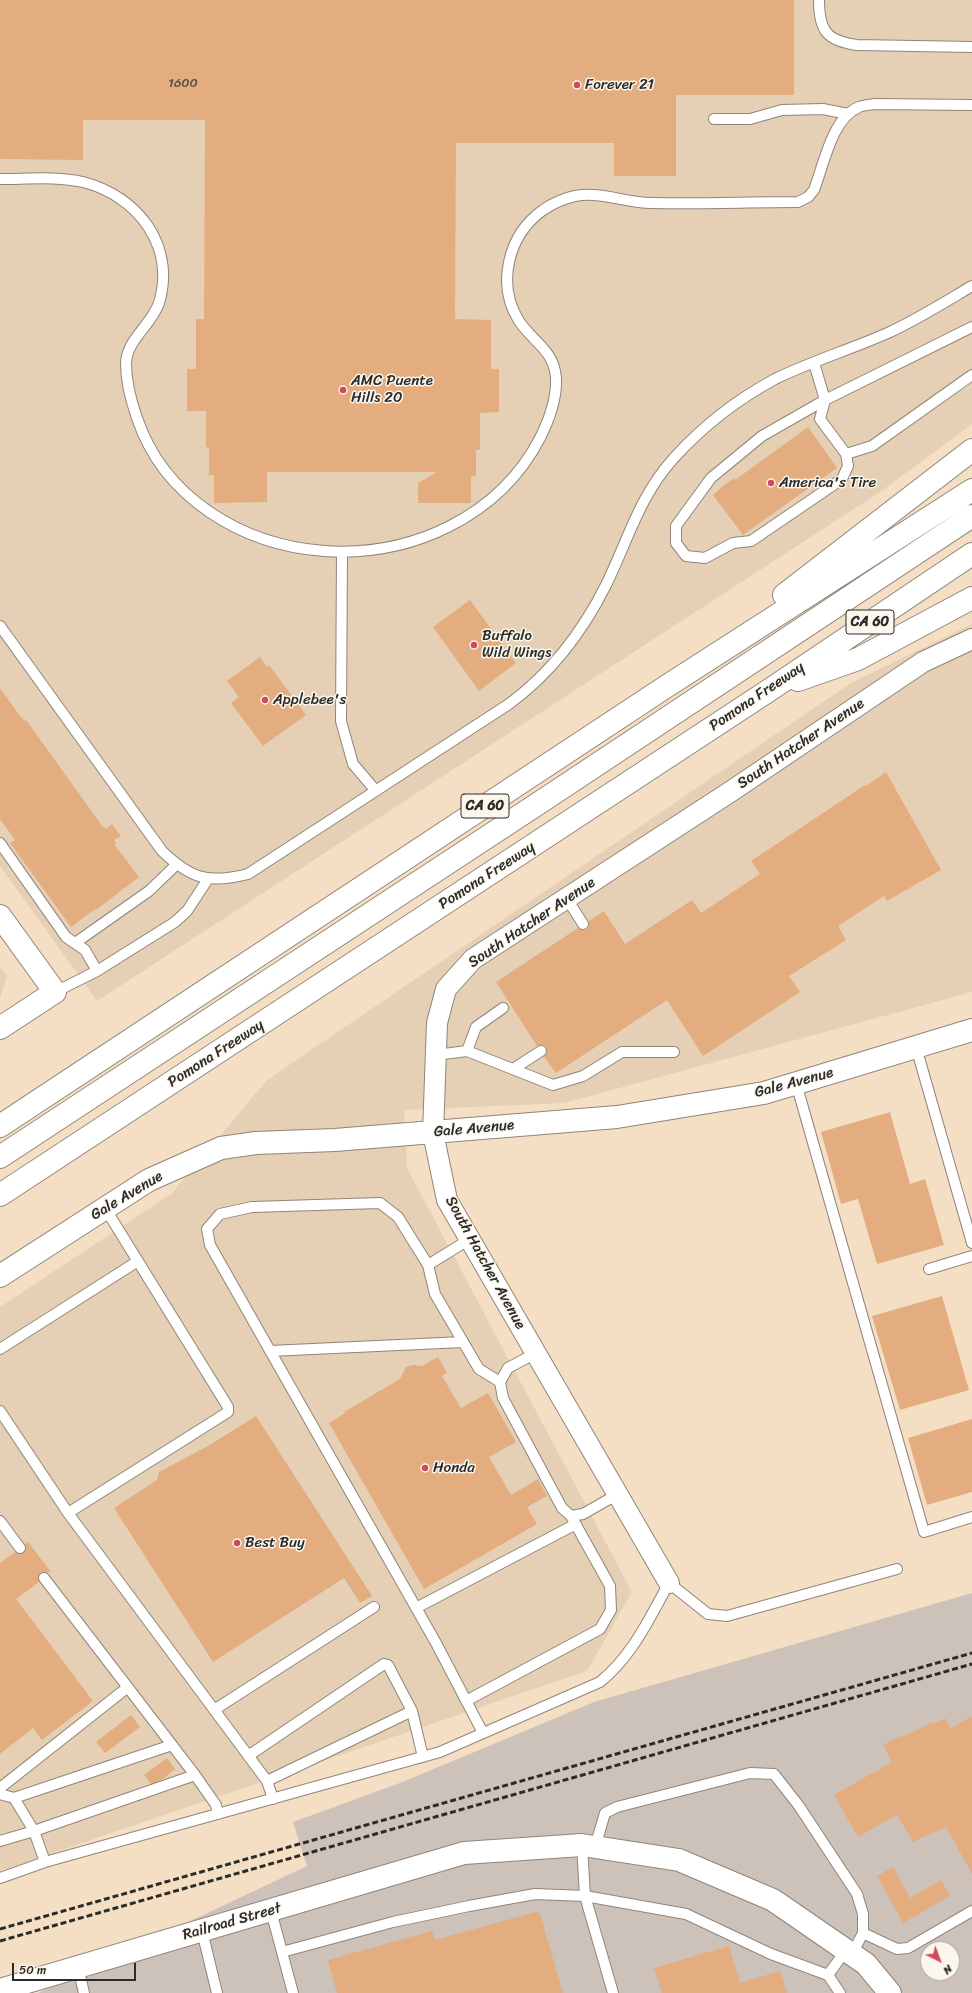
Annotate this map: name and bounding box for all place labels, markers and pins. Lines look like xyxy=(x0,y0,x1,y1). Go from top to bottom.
place label: Forever 21 xyxy=(585,76,654,94)
marker: Forever 21 xyxy=(572,80,582,90)
place label: AMC Puente Hills 20 xyxy=(351,372,433,407)
marker: AMC Puente Hills 20 xyxy=(338,385,348,395)
place label: America's Tire xyxy=(779,474,876,492)
marker: America's Tire xyxy=(766,478,776,488)
place label: Buffalo Wild Wings xyxy=(482,627,551,662)
marker: Buffalo Wild Wings xyxy=(469,640,479,650)
place label: Applebee's xyxy=(273,691,346,709)
marker: Applebee's xyxy=(260,695,270,705)
place label: Honda xyxy=(433,1459,475,1477)
marker: Honda xyxy=(420,1463,430,1473)
place label: Best Buy xyxy=(245,1534,305,1552)
marker: Best Buy xyxy=(232,1538,242,1548)

